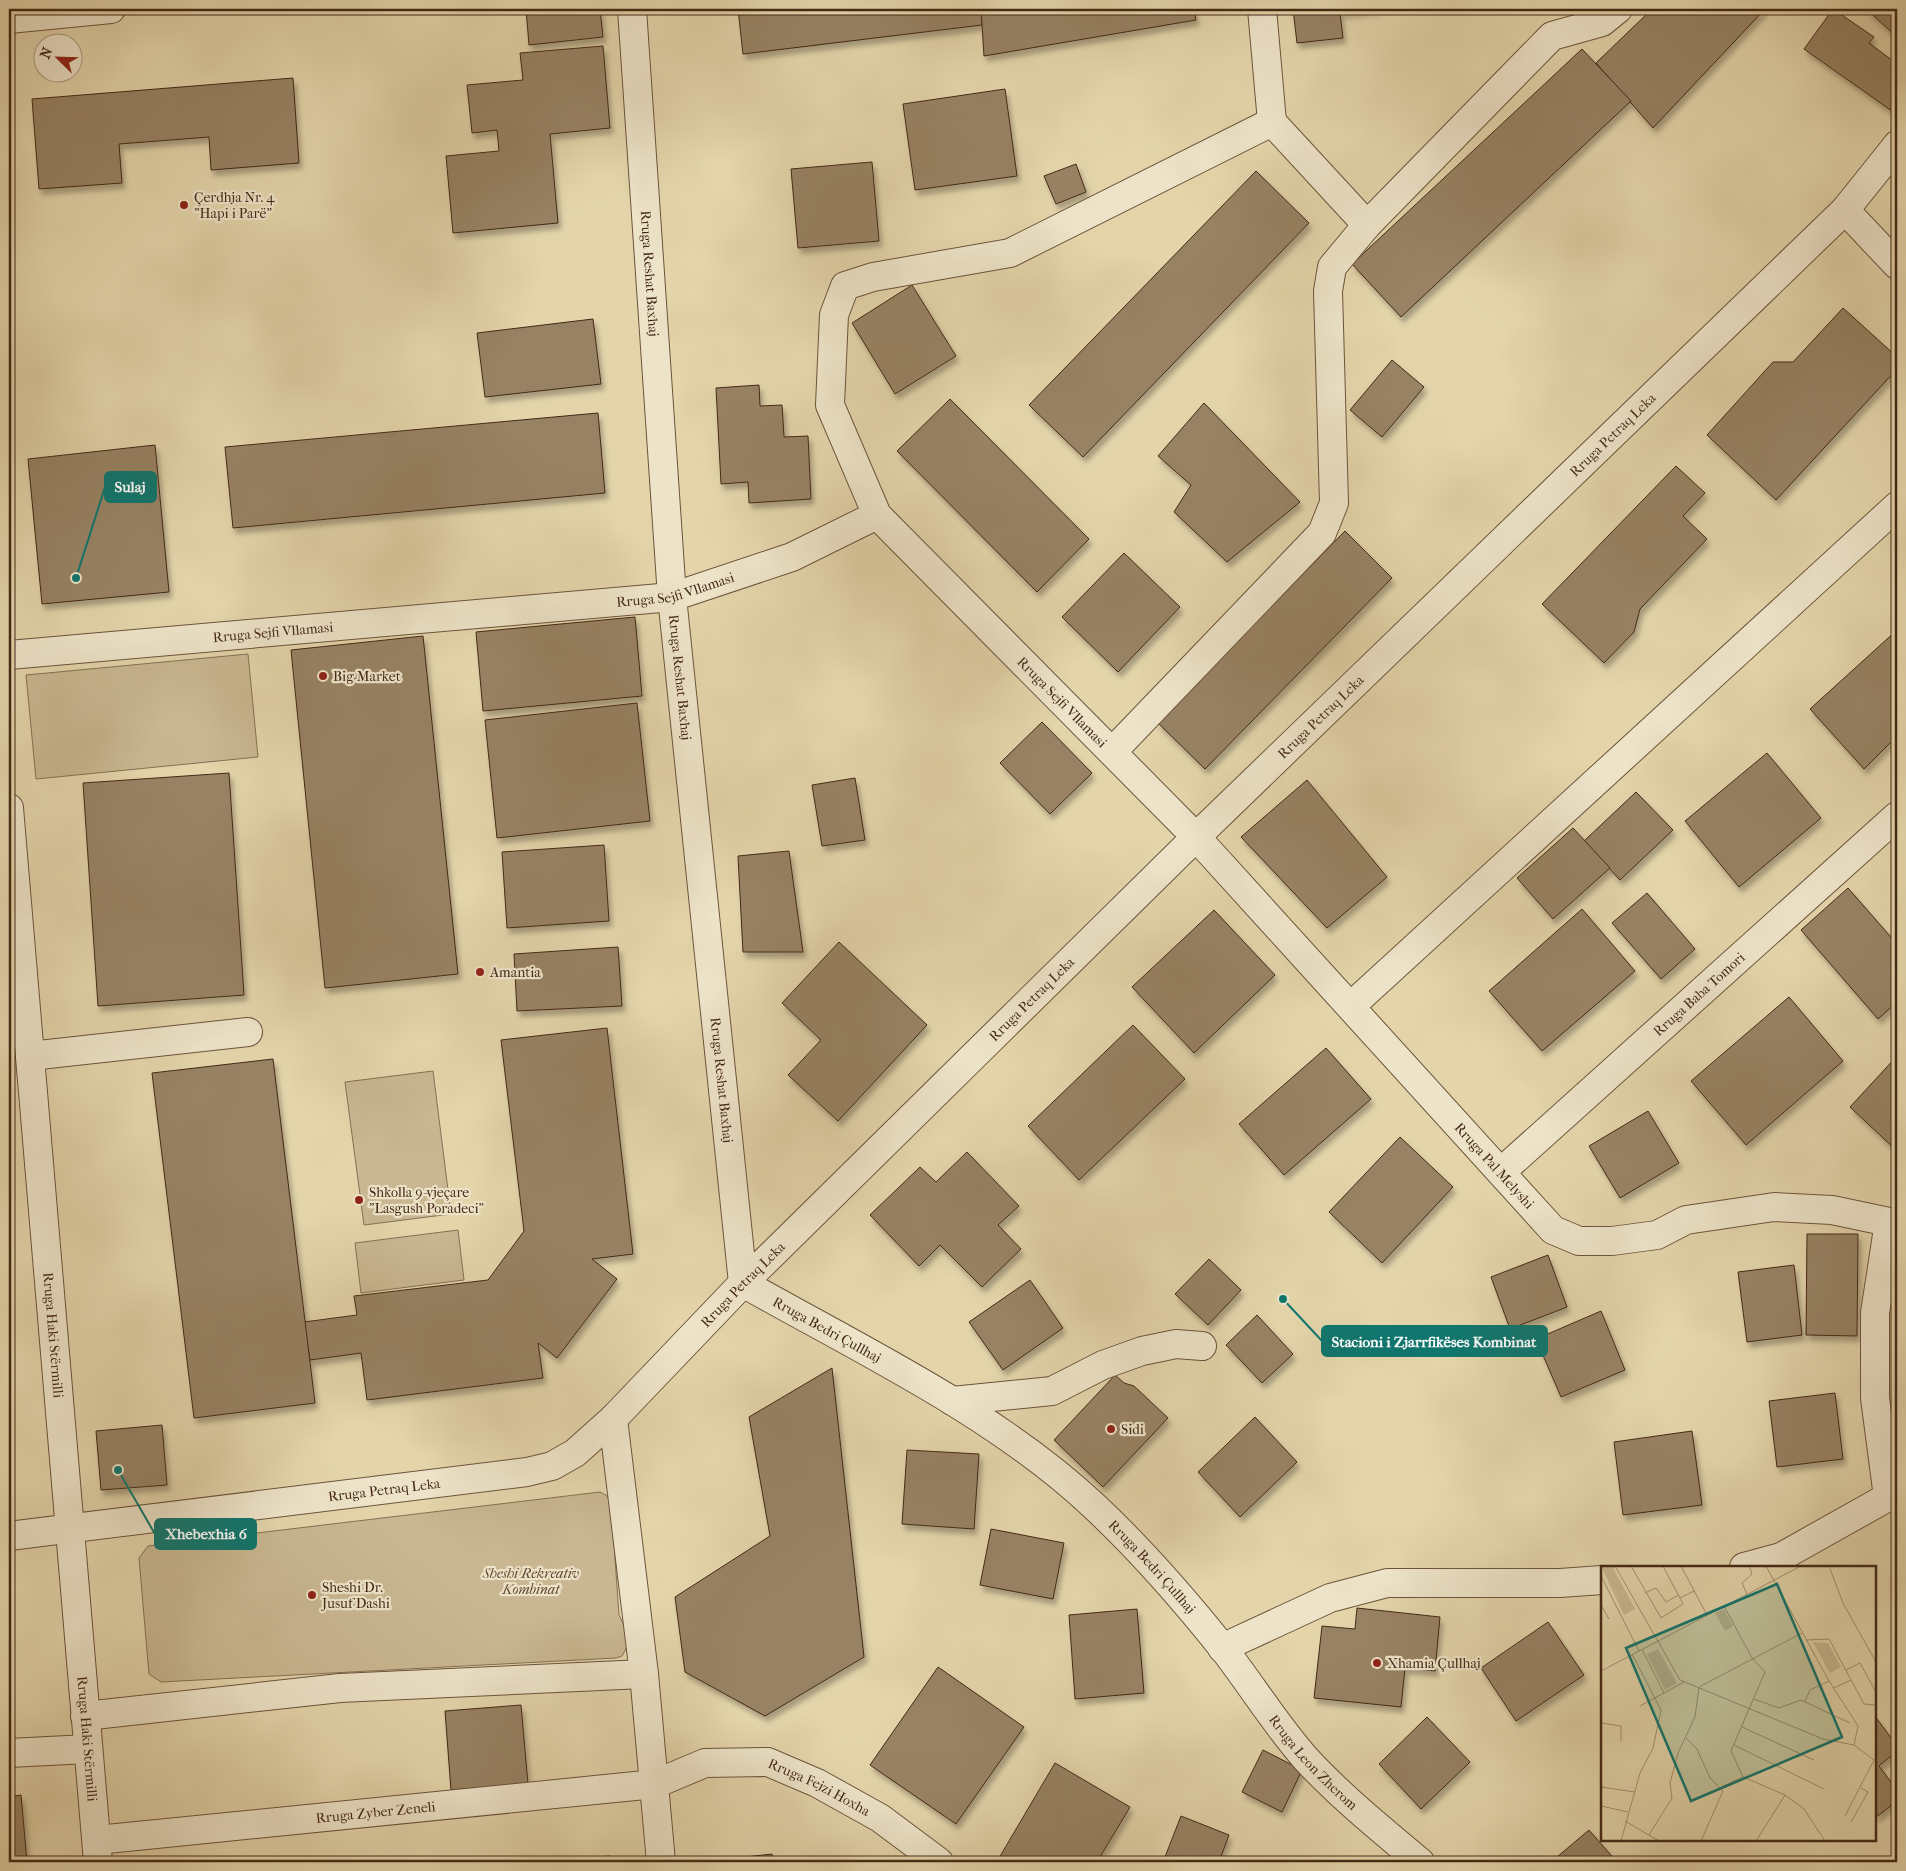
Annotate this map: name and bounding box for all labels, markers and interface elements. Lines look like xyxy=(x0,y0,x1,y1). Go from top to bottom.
north arrow xyxy=(32,32,82,82)
text: N xyxy=(37,45,57,61)
place label: Çerdhja Nr. 4 "Hapi i Parë" xyxy=(194,189,275,222)
marker: Çerdhja Nr. 4 "Hapi i Parë" xyxy=(178,199,190,211)
street label: Rruga Reshat Baxhaj xyxy=(637,210,662,337)
street label: Rruga Petraq Leka xyxy=(1566,389,1660,480)
callout: Sulaj xyxy=(105,472,156,502)
text: Sulaj xyxy=(114,478,146,496)
street label: Rruga Sejfi Vllamasi xyxy=(616,569,736,611)
street label: Rruga Reshat Baxhaj xyxy=(665,614,695,741)
street label: Rruga Sejfi Vllamasi xyxy=(212,619,334,646)
street label: Rruga Sejfi Vllamasi xyxy=(1013,653,1110,751)
place label: Big Market xyxy=(333,668,401,685)
marker: Big Market xyxy=(317,670,329,682)
street label: Rruga Petraq Leka xyxy=(1274,671,1368,762)
street label: Rruga Baba Tomori xyxy=(1650,949,1748,1040)
street label: Rruga Petraq Leka xyxy=(986,953,1078,1045)
place label: Amantia xyxy=(489,964,541,981)
marker: Amantia xyxy=(474,966,486,978)
street label: Rruga Reshat Baxhaj xyxy=(707,1016,736,1144)
street label: Rruga Pal Melyshi xyxy=(1451,1119,1538,1213)
place label: Shkolla 9-vjeçare "Lasgush Poradeci" xyxy=(369,1184,485,1217)
marker: Shkolla 9-vjeçare "Lasgush Poradeci" xyxy=(353,1194,365,1206)
street label: Rruga Petraq Leka xyxy=(697,1238,789,1331)
street label: Rruga Haki Stërmilli xyxy=(39,1272,67,1399)
street label: Rruga Bedri Çullhaj xyxy=(770,1293,884,1366)
callout: Stacioni i Zjarrfikëses Kombinat xyxy=(1322,1326,1547,1356)
text: Stacioni i Zjarrfikëses Kombinat xyxy=(1332,1333,1537,1351)
place label: Sidi xyxy=(1121,1421,1144,1438)
marker: Sidi xyxy=(1105,1423,1117,1435)
street label: Rruga Petraq Leka xyxy=(327,1475,442,1506)
street label: Rruga Bedri Çullhaj xyxy=(1105,1517,1199,1617)
callout: Xhebexhia 6 xyxy=(155,1519,256,1549)
text: Xhebexhia 6 xyxy=(164,1525,248,1543)
park label: Sheshi Rekreativ Kombinat xyxy=(482,1565,580,1598)
inset map xyxy=(1601,1566,1876,1841)
place label: Sheshi Dr. Jusuf Dashi xyxy=(321,1579,390,1612)
marker: Sheshi Dr. Jusuf Dashi xyxy=(306,1589,318,1601)
place label: Xhamia Çullhaj xyxy=(1387,1655,1481,1672)
marker: Xhamia Çullhaj xyxy=(1371,1657,1383,1669)
street label: Rruga Haki Stërmilli xyxy=(73,1675,101,1802)
street label: Rruga Leon Zherom xyxy=(1265,1712,1361,1814)
street label: Rruga Fejzi Hoxha xyxy=(765,1755,873,1820)
street label: Rruga Zyber Zeneli xyxy=(315,1798,436,1827)

